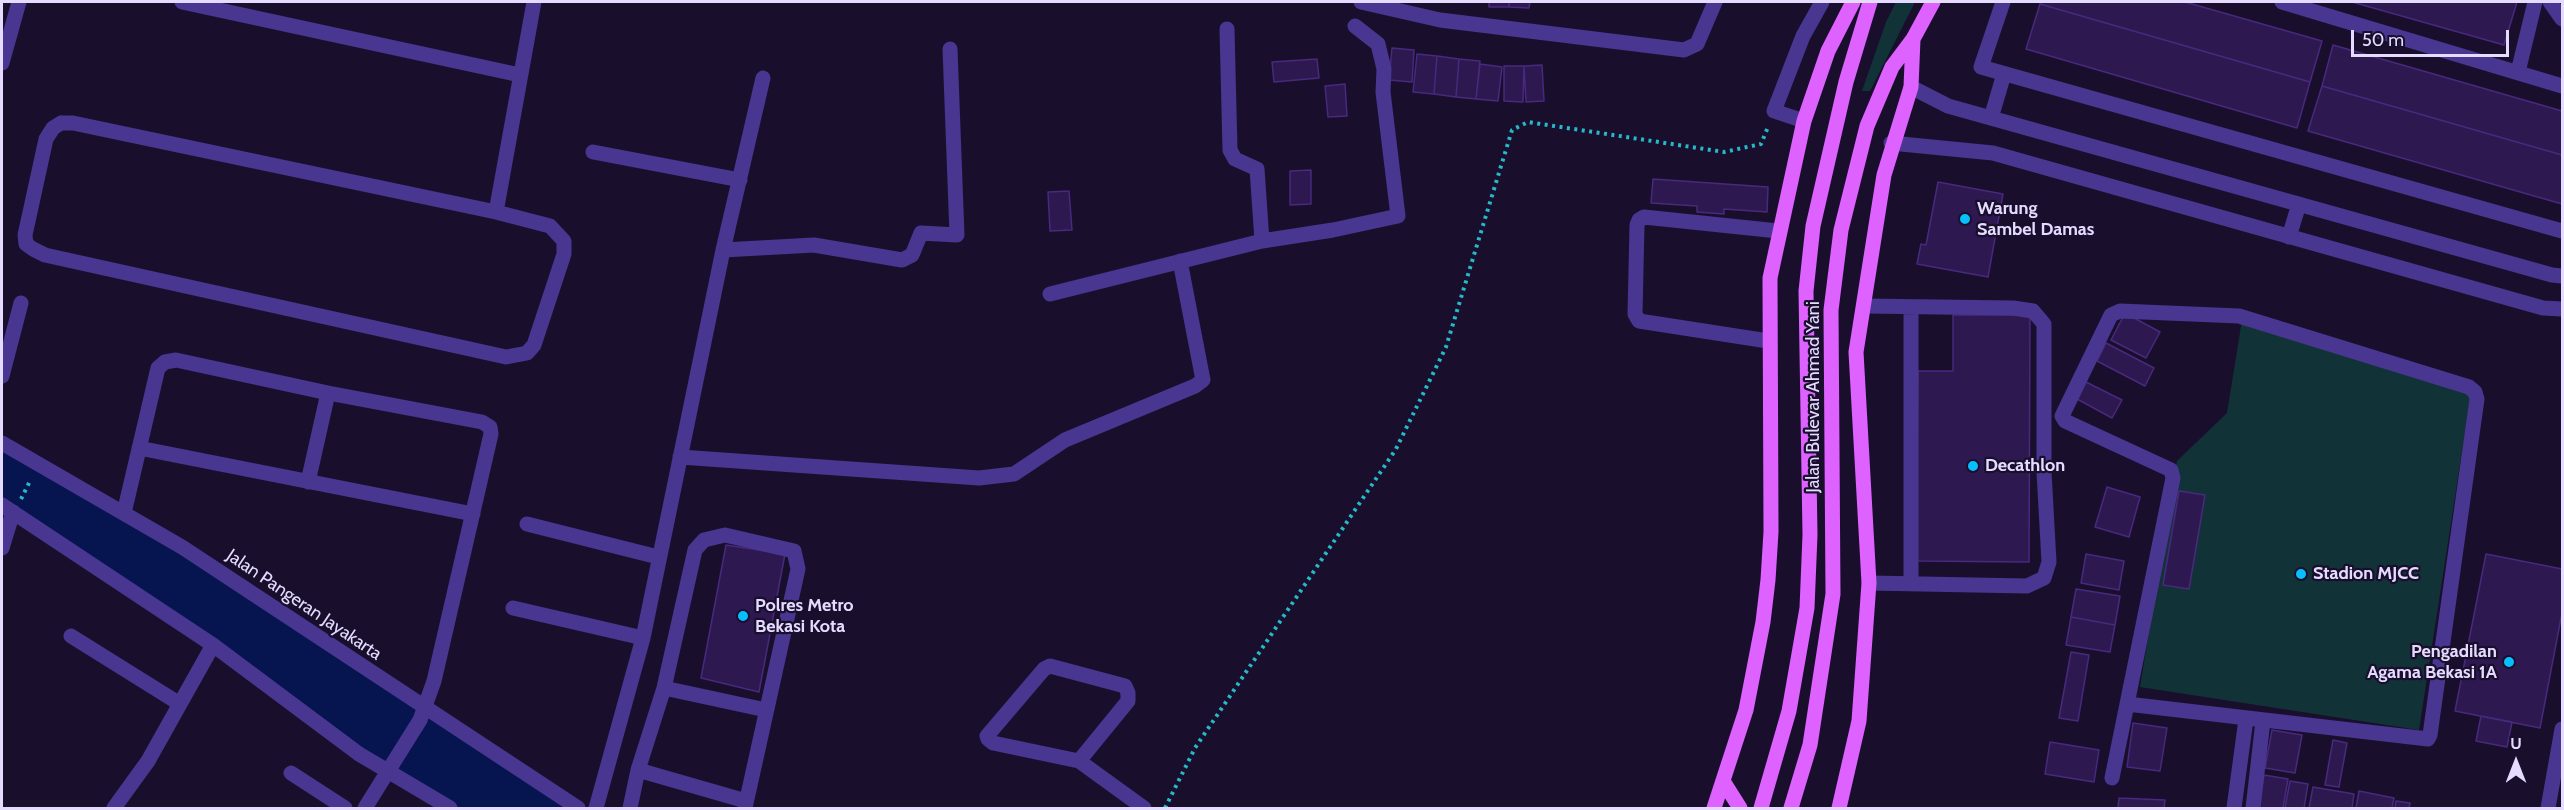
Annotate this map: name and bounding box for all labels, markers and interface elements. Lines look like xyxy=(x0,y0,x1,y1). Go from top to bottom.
scale bar xyxy=(2354,18,2512,56)
text: 50 m xyxy=(2362,29,2404,51)
place label: Warung Sambel Damas xyxy=(1977,198,2094,240)
marker: Warung Sambel Damas xyxy=(1958,212,1972,226)
street label: Jalan Bulevar Ahmad Yani xyxy=(1803,301,1825,493)
place label: Decathlon xyxy=(1985,455,2065,477)
marker: Decathlon xyxy=(1966,459,1980,473)
street label: Jalan Pangeran Jayakarta xyxy=(222,545,386,665)
place label: Stadion MJCC xyxy=(2313,563,2419,585)
marker: Stadion MJCC xyxy=(2294,567,2308,581)
place label: Polres Metro Bekasi Kota xyxy=(755,595,853,638)
marker: Polres Metro Bekasi Kota xyxy=(736,609,750,623)
place label: Pengadilan Agama Bekasi 1A xyxy=(2367,641,2497,684)
marker: Pengadilan Agama Bekasi 1A xyxy=(2502,655,2516,669)
north arrow xyxy=(2486,732,2546,792)
text: U xyxy=(2510,734,2522,753)

